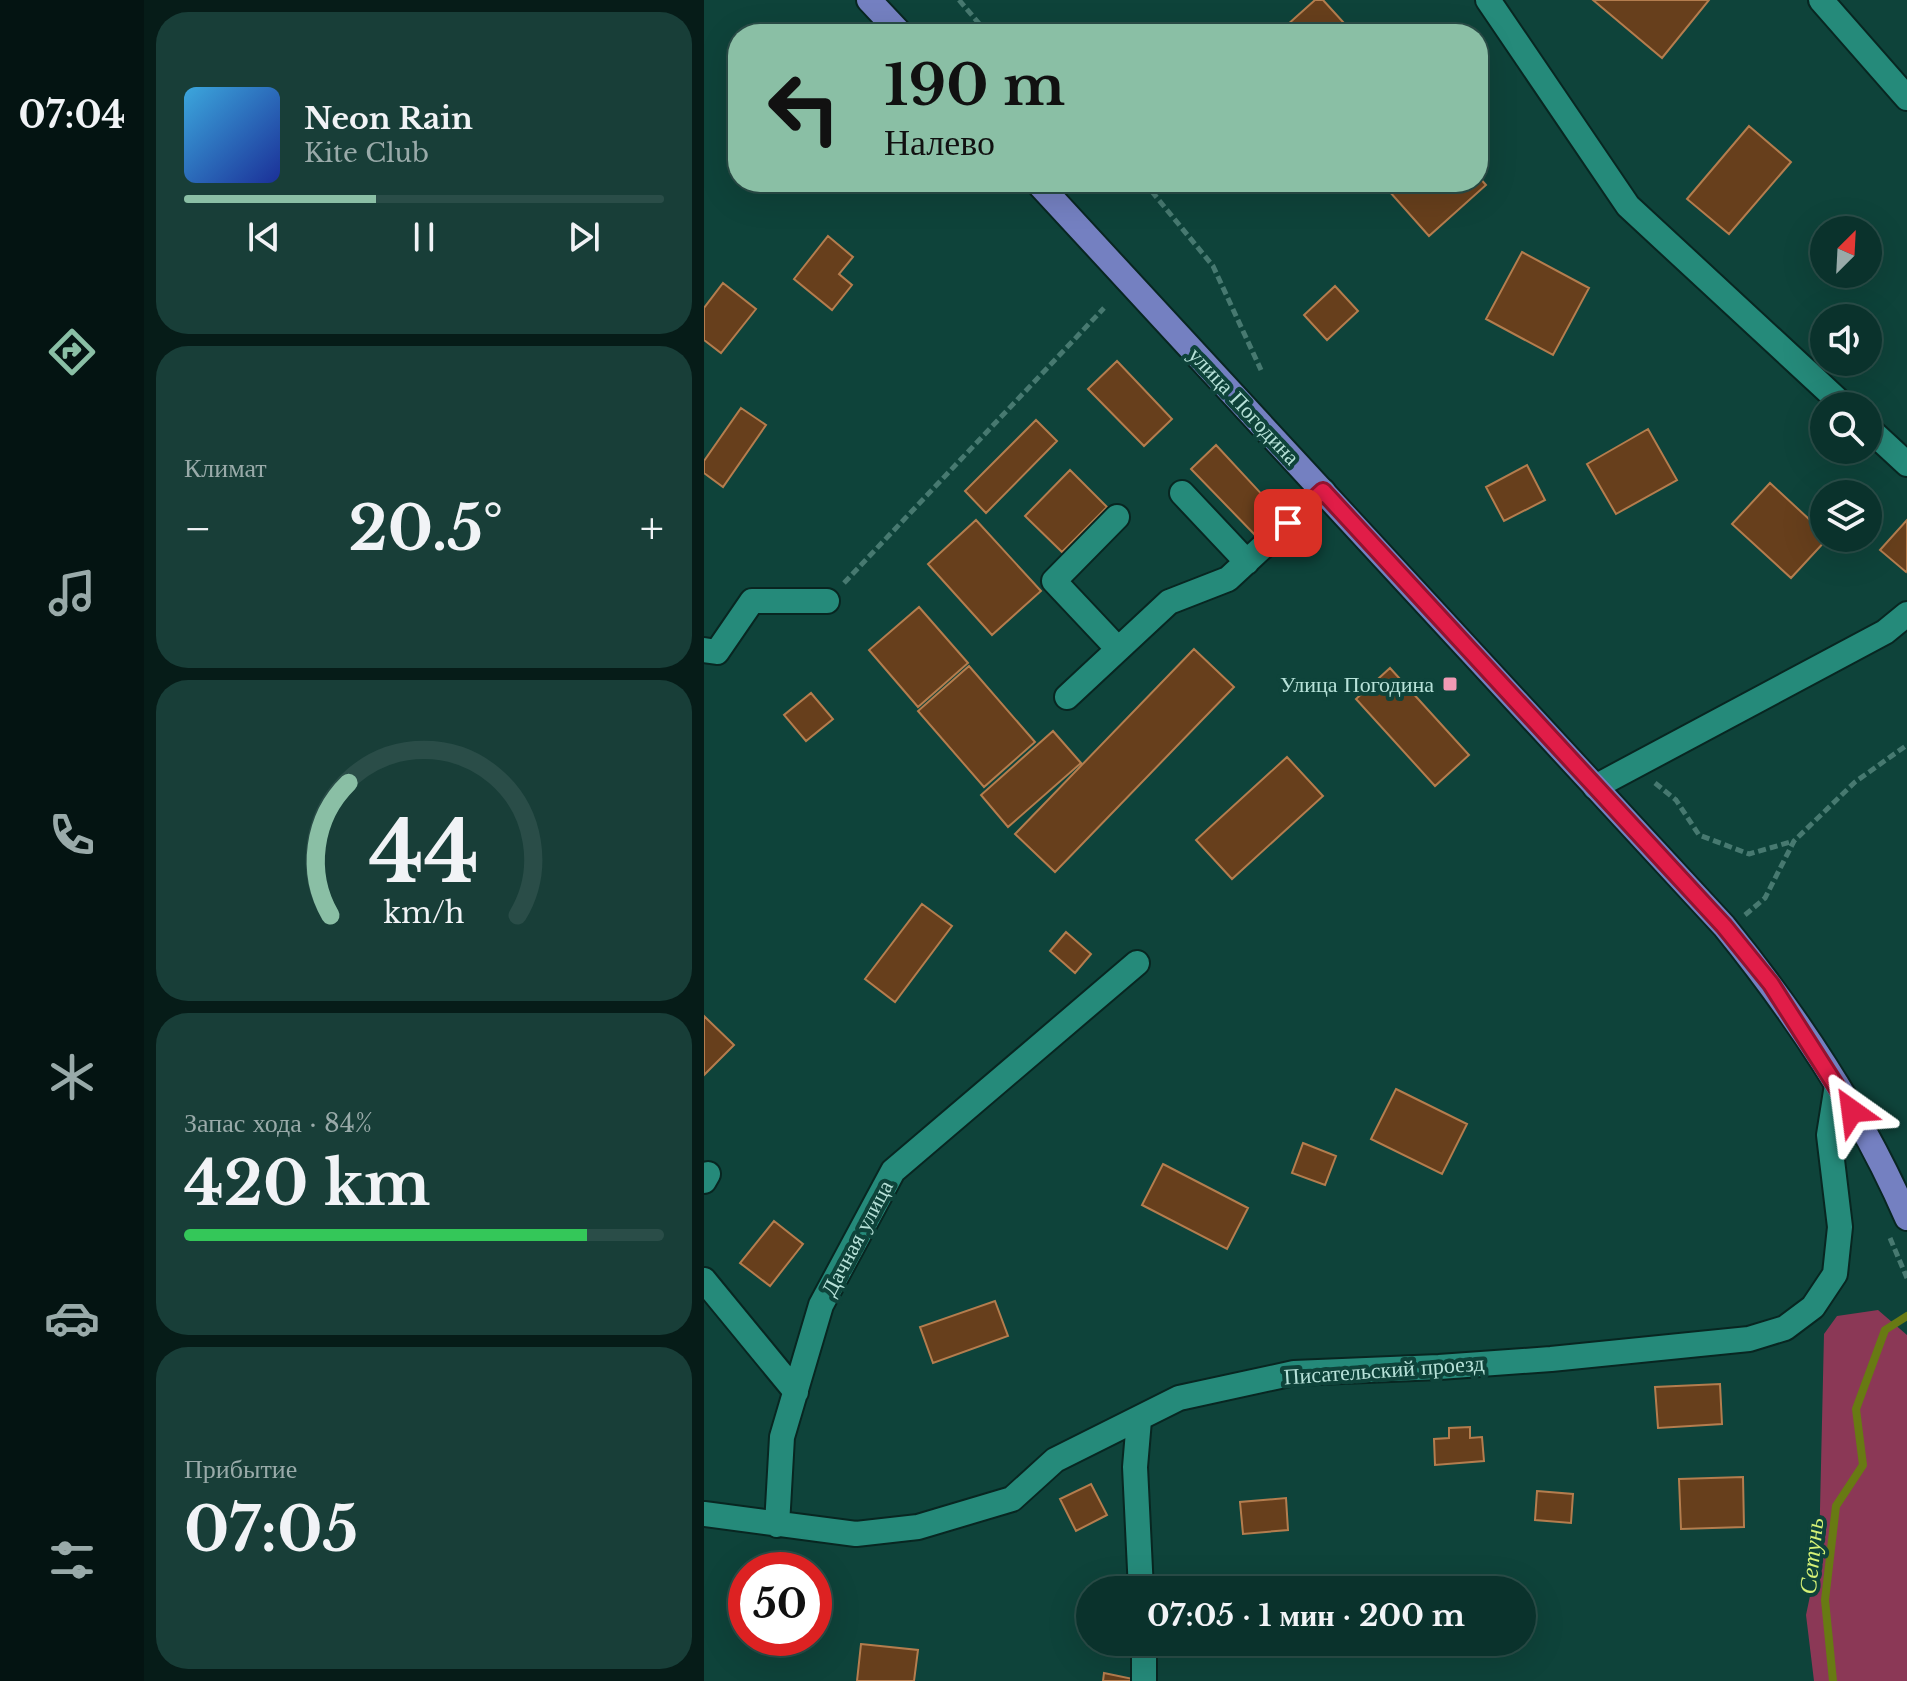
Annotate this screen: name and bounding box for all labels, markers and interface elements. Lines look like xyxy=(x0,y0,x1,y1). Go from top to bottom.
text: 190 m xyxy=(884,51,1065,120)
icon: left xyxy=(752,56,856,160)
text: 07:04 xyxy=(18,93,126,138)
text: Neon Rain xyxy=(304,100,473,137)
text: Налево xyxy=(884,120,995,165)
text: Kite Club xyxy=(304,137,429,169)
icon: previous xyxy=(242,215,286,259)
icon: pause xyxy=(402,215,446,259)
icon: next xyxy=(562,215,606,259)
north arrow xyxy=(1810,216,1882,288)
map controls xyxy=(1810,216,1882,552)
button: sound xyxy=(1810,304,1882,376)
icon: directions xyxy=(44,324,100,380)
street label: улица Погодина xyxy=(1183,342,1305,471)
button: search xyxy=(1810,392,1882,464)
text: Климат xyxy=(184,452,267,484)
button: layers xyxy=(1810,480,1882,552)
pin xyxy=(1254,489,1322,557)
text: 20.5° xyxy=(349,492,503,566)
text: − xyxy=(184,501,212,556)
text: + xyxy=(640,501,664,556)
icon: arrive xyxy=(1266,501,1310,545)
icon: music xyxy=(44,565,100,621)
place label: Улица Погодина xyxy=(1280,671,1434,698)
marker: Улица Погодина xyxy=(1441,675,1459,693)
text: 44 xyxy=(369,801,479,904)
icon: phone xyxy=(44,807,100,863)
text: km/h xyxy=(383,896,465,932)
icon: climate xyxy=(44,1049,100,1105)
position arrow xyxy=(1810,1069,1894,1153)
text: Запас хода · 84% xyxy=(184,1107,372,1139)
text: 420 km xyxy=(184,1147,430,1221)
street label: Дачная улица xyxy=(815,1175,899,1301)
icon: car xyxy=(44,1290,100,1346)
street label: Писательский проезд xyxy=(1283,1350,1485,1390)
text: Прибытие xyxy=(184,1453,297,1485)
text: 07:05 xyxy=(184,1493,358,1567)
water label: Сетунь xyxy=(1793,1516,1829,1596)
icon: filters xyxy=(44,1532,100,1588)
speed limit sign: 50 xyxy=(728,1552,832,1656)
text: 07:05 · 1 мин · 200 m xyxy=(1147,1597,1465,1634)

